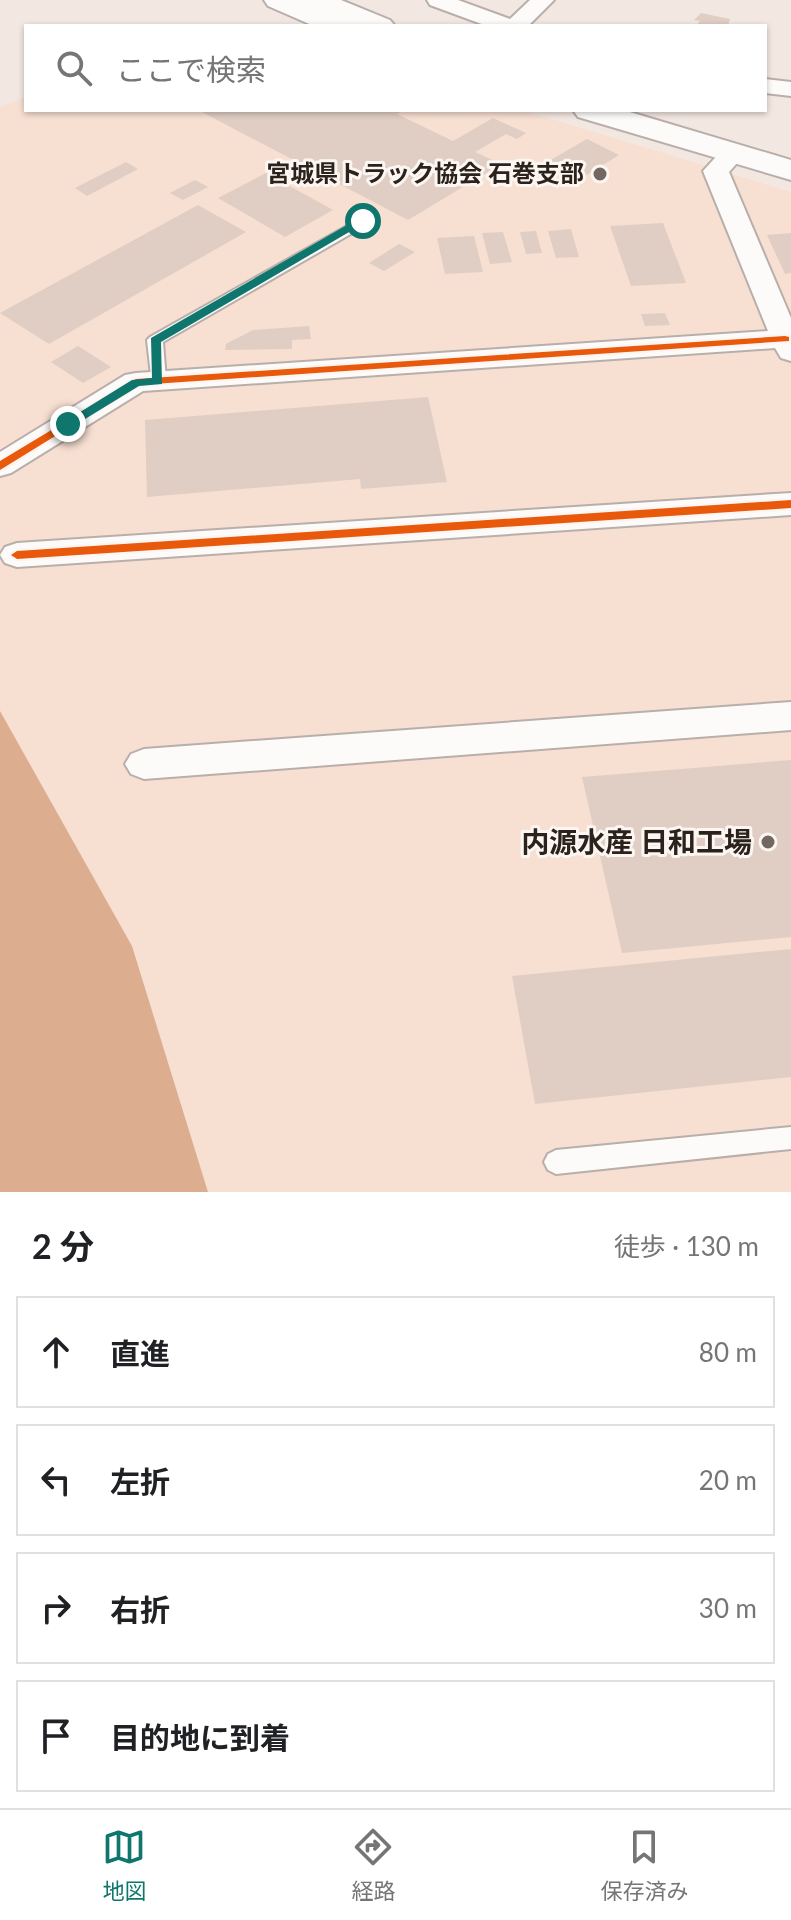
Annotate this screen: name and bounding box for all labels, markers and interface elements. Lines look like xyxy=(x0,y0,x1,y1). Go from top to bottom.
search box xyxy=(24,24,767,112)
icon: search xyxy=(52,46,96,90)
text: ここで検索 xyxy=(116,51,266,87)
place label: 宮城県トラック協会 石巻支部 xyxy=(266,158,584,187)
marker: 宮城県トラック協会 石巻支部 xyxy=(591,165,609,183)
route start xyxy=(345,203,381,239)
route end xyxy=(50,406,86,442)
place label: 内源水産 日和工場 xyxy=(521,824,752,858)
marker: 内源水産 日和工場 xyxy=(759,833,777,851)
text: 2 分 xyxy=(32,1225,94,1266)
text: 徒歩 · 130 m xyxy=(614,1230,759,1262)
icon: ahead xyxy=(34,1330,78,1374)
text: 直進 xyxy=(110,1335,170,1371)
text: 80 m xyxy=(699,1336,757,1368)
icon: left xyxy=(34,1458,78,1502)
text: 左折 xyxy=(110,1463,170,1499)
text: 20 m xyxy=(699,1464,757,1496)
icon: right xyxy=(34,1586,78,1630)
text: 右折 xyxy=(110,1591,170,1627)
text: 30 m xyxy=(699,1592,757,1624)
icon: arrive xyxy=(34,1714,78,1758)
text: 目的地に到着 xyxy=(110,1719,290,1755)
tab: 地図 xyxy=(102,1825,147,1905)
tab: 経路 xyxy=(351,1825,396,1905)
tab: 保存済み xyxy=(600,1825,689,1905)

